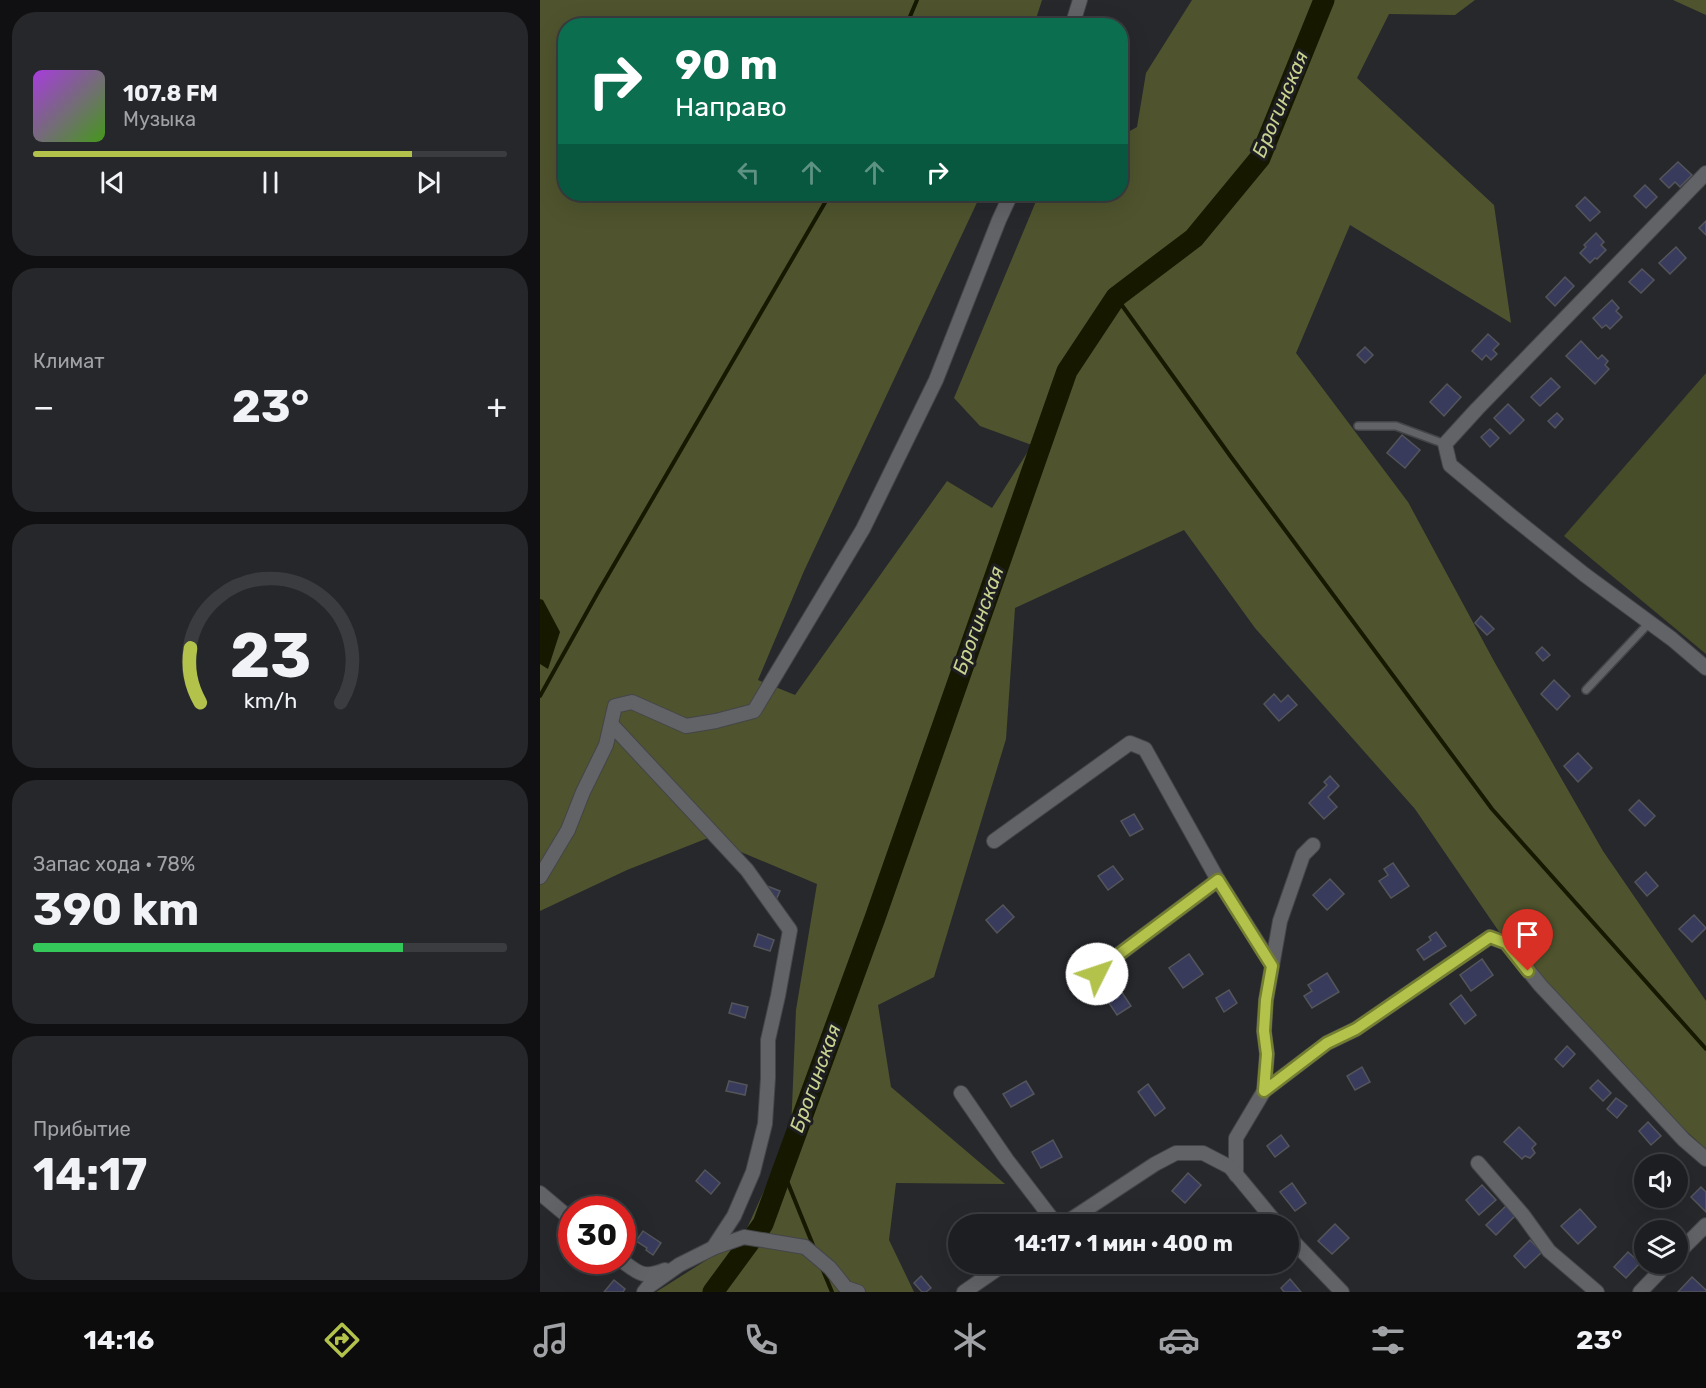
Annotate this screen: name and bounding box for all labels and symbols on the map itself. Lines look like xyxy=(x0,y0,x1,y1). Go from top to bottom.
water label: Брогинская xyxy=(1247,47,1313,161)
water label: Брогинская xyxy=(947,563,1009,677)
pin xyxy=(1502,909,1553,971)
position arrow xyxy=(1065,942,1129,1006)
water label: Брогинская xyxy=(784,1021,846,1135)
speed limit sign: 30 xyxy=(558,1196,636,1274)

